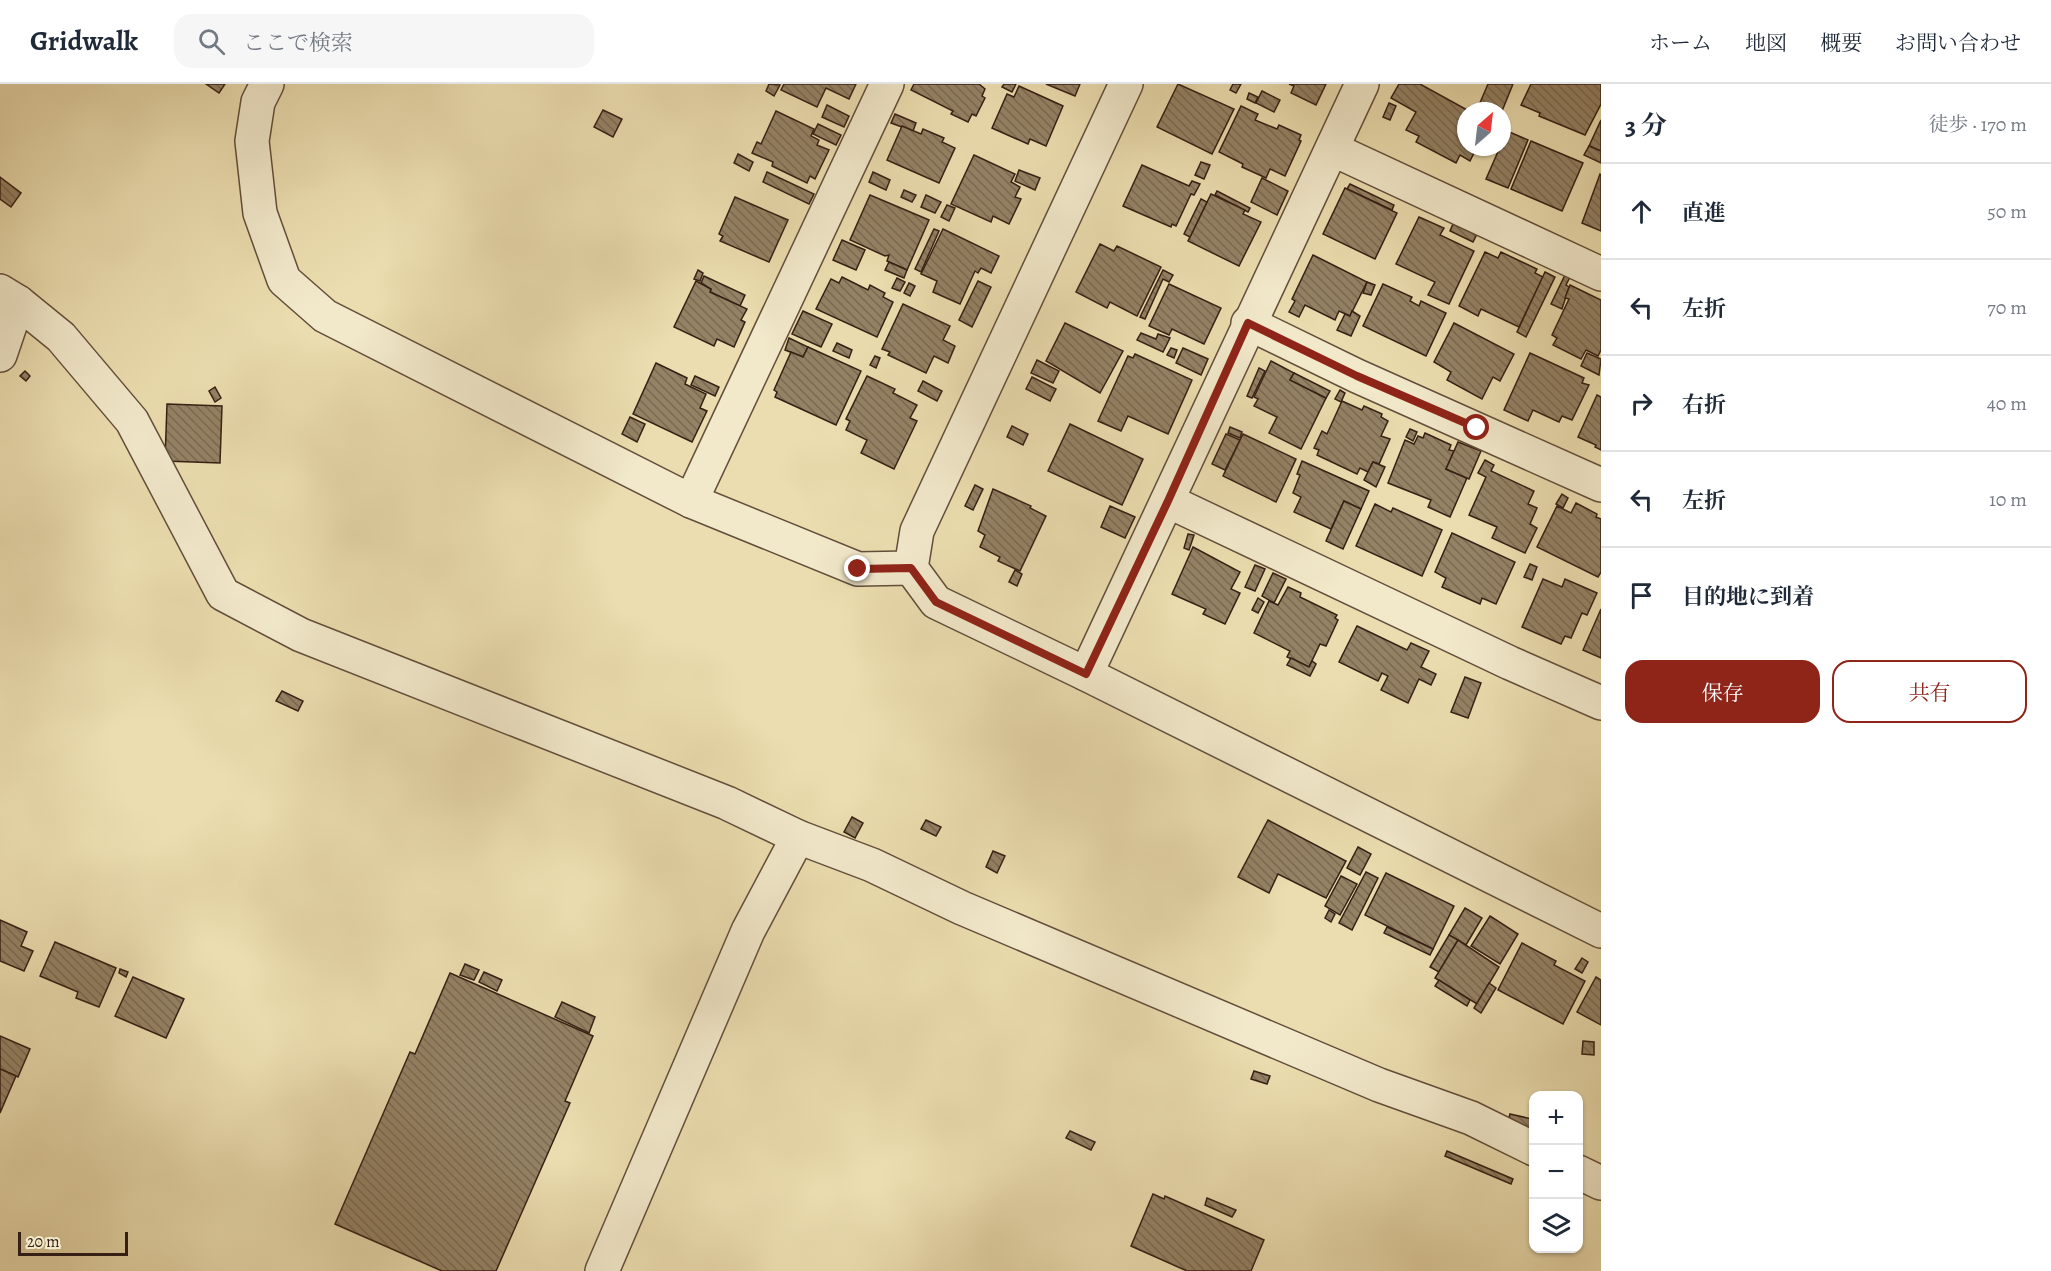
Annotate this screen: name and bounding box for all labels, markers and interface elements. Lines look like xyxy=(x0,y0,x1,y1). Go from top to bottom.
search box xyxy=(174,14,594,68)
text: Gridwalk xyxy=(30,22,138,60)
icon: search xyxy=(195,25,228,58)
text: ここで検索 xyxy=(243,28,353,58)
text: ホーム xyxy=(1649,29,1712,57)
text: 地図 xyxy=(1745,29,1787,57)
text: 概要 xyxy=(1820,29,1862,57)
text: お問い合わせ xyxy=(1895,29,2021,57)
north arrow xyxy=(1457,102,1511,156)
text: 3 分 xyxy=(1625,108,1667,143)
text: 徒歩 · 170 m xyxy=(1929,111,2027,138)
icon: ahead xyxy=(1625,195,1658,228)
text: 直進 xyxy=(1682,198,1726,228)
text: 50 m xyxy=(1987,198,2027,225)
icon: left xyxy=(1625,291,1658,324)
text: 左折 xyxy=(1682,294,1726,324)
text: 70 m xyxy=(1987,294,2027,321)
icon: right xyxy=(1625,387,1658,420)
text: 右折 xyxy=(1682,390,1726,420)
text: 40 m xyxy=(1987,390,2027,417)
route start xyxy=(1463,414,1489,440)
icon: left xyxy=(1625,483,1658,516)
text: 左折 xyxy=(1682,486,1726,516)
text: 10 m xyxy=(1989,486,2027,513)
route end xyxy=(844,555,870,581)
icon: arrive xyxy=(1625,579,1658,612)
text: 目的地に到着 xyxy=(1682,582,1814,612)
button: 保存 xyxy=(1625,660,1820,723)
button: 共有 xyxy=(1832,660,2027,723)
map controls xyxy=(1529,1091,1583,1253)
button: + xyxy=(1529,1091,1583,1145)
button: − xyxy=(1529,1145,1583,1199)
button: layers xyxy=(1529,1199,1583,1253)
scale bar xyxy=(18,1229,128,1256)
text: 20 m xyxy=(27,1231,60,1253)

